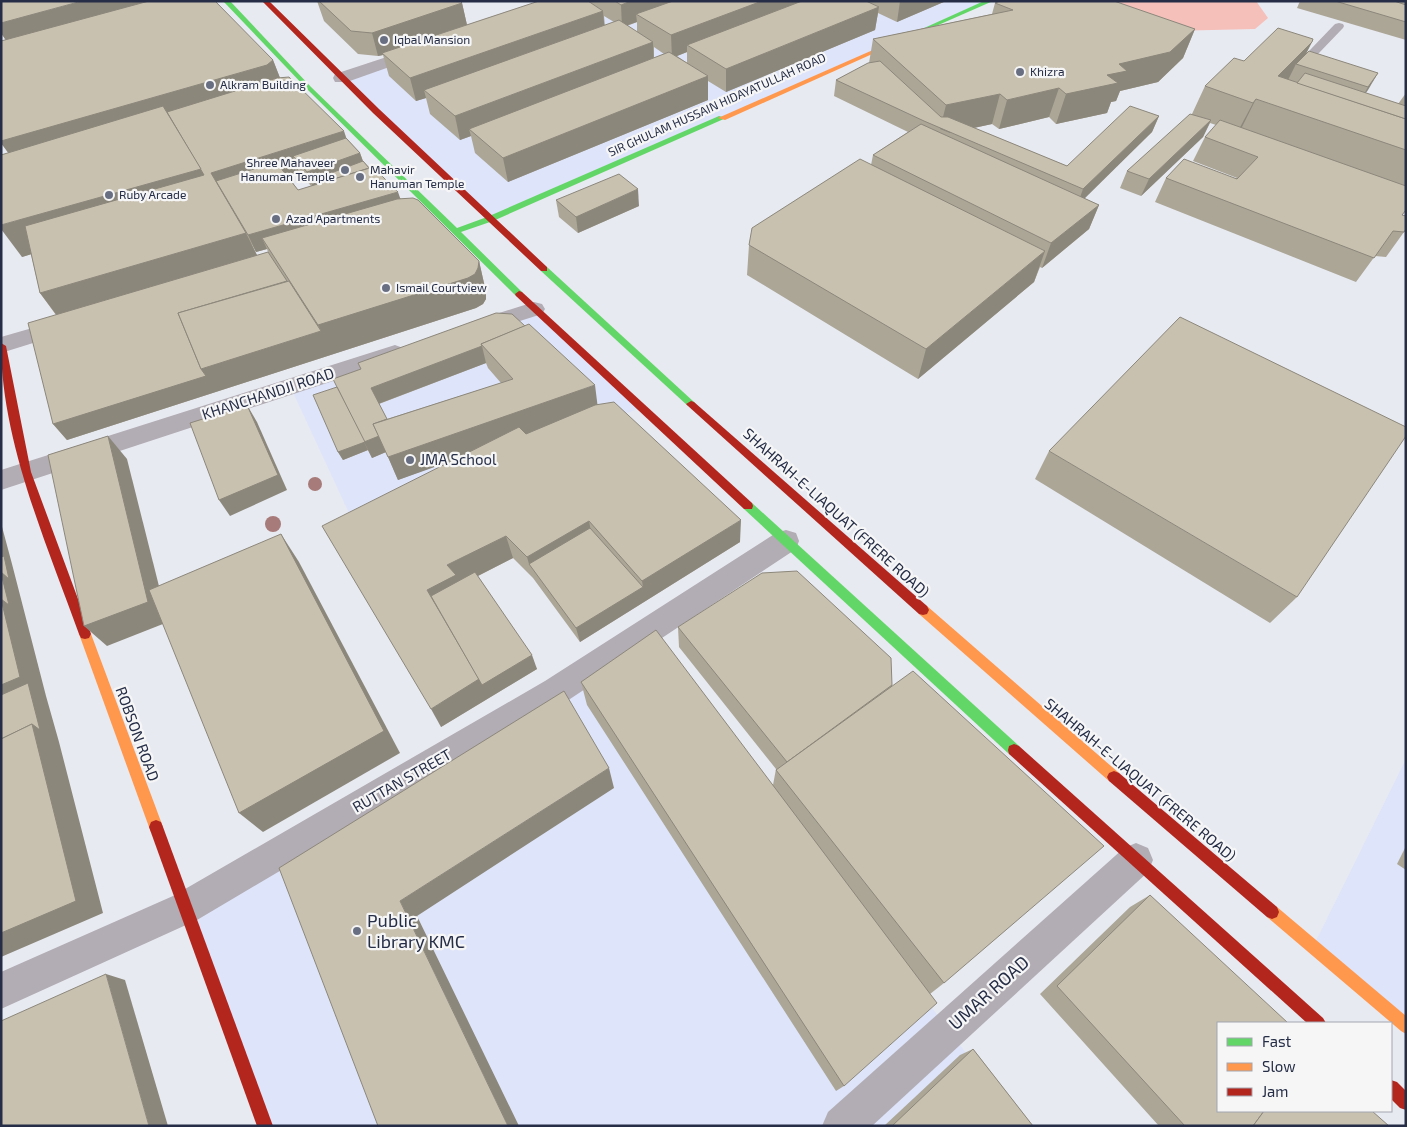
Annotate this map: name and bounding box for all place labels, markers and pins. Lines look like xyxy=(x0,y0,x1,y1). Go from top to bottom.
place label: Iqbal Mansion xyxy=(394,32,470,46)
marker: Iqbal Mansion xyxy=(378,34,390,46)
place label: Khizra xyxy=(1030,64,1065,78)
marker: Khizra xyxy=(1014,66,1026,78)
place label: Alkram Building xyxy=(220,77,306,91)
marker: Alkram Building xyxy=(204,79,216,91)
place label: Shree Mahaveer Hanuman Temple xyxy=(241,155,335,183)
place label: Mahavir Hanuman Temple xyxy=(370,162,464,190)
marker: Shree Mahaveer Hanuman Temple xyxy=(339,164,351,176)
marker: Mahavir Hanuman Temple xyxy=(354,171,366,183)
place label: Ruby Arcade xyxy=(119,187,186,201)
marker: Ruby Arcade xyxy=(103,189,115,201)
place label: Azad Apartments xyxy=(286,211,380,225)
marker: Azad Apartments xyxy=(270,213,282,225)
place label: Ismail Courtview xyxy=(396,280,487,294)
marker: Ismail Courtview xyxy=(380,282,392,294)
place label: JMA School xyxy=(420,450,497,468)
marker: JMA School xyxy=(404,454,416,466)
place label: Public Library KMC xyxy=(367,909,465,952)
marker: Public Library KMC xyxy=(351,925,363,937)

